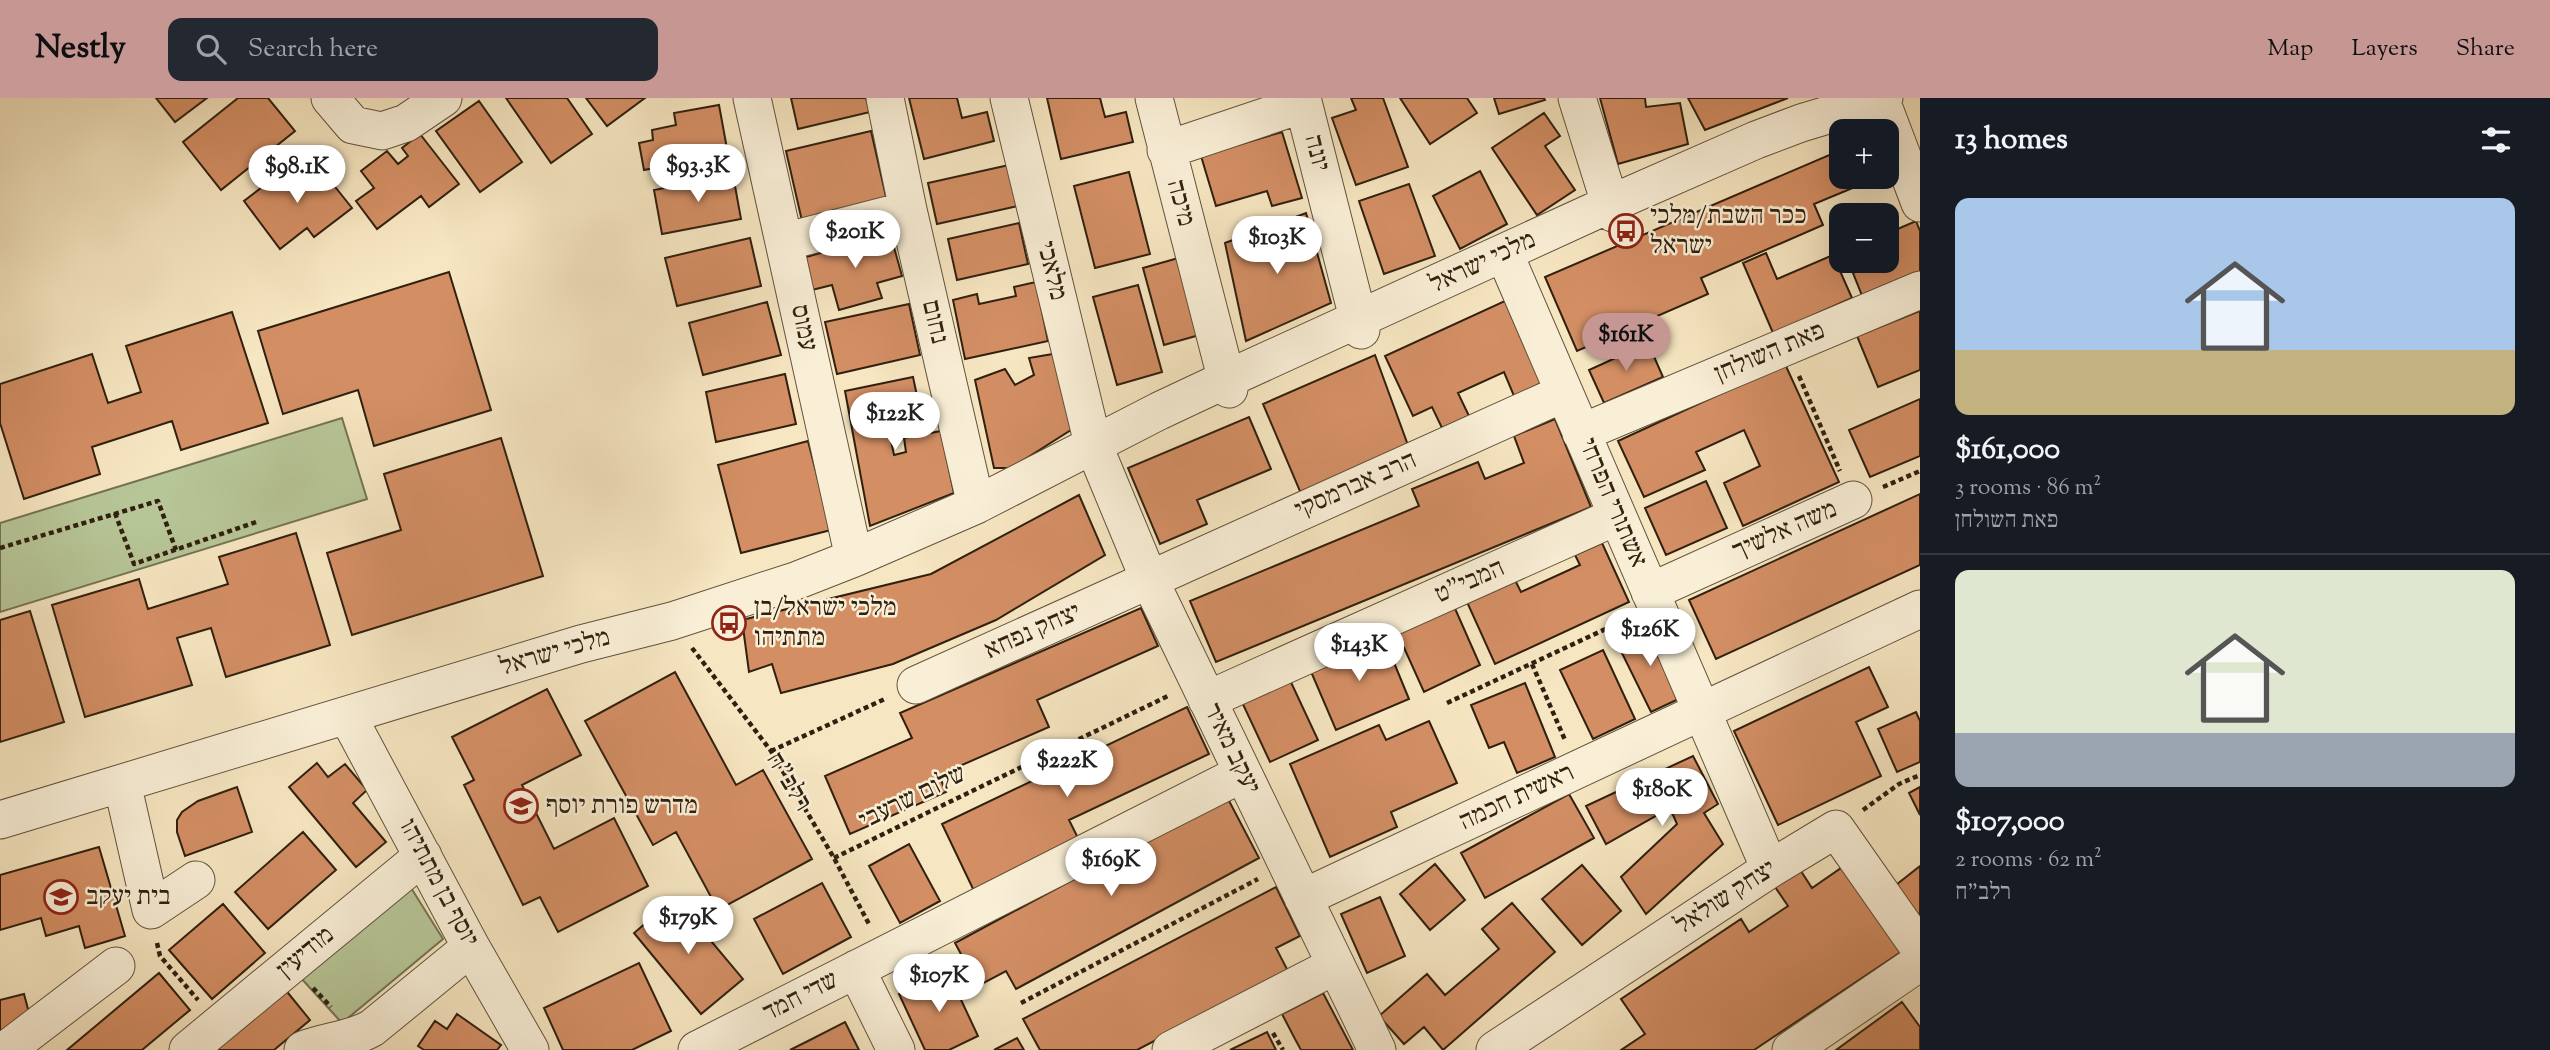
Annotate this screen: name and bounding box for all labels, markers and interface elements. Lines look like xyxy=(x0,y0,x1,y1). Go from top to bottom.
search box xyxy=(168,18,658,81)
text: Nestly xyxy=(35,25,126,73)
icon: search xyxy=(192,30,230,68)
text: Search here xyxy=(248,31,378,68)
text: Map xyxy=(2267,32,2313,66)
text: Layers xyxy=(2351,32,2418,66)
text: Share xyxy=(2456,32,2515,66)
map controls xyxy=(1829,119,1899,273)
button: + xyxy=(1829,119,1899,189)
text: 13 homes xyxy=(1955,119,2068,162)
icon: filters xyxy=(2477,121,2515,159)
street label: יונה xyxy=(1294,131,1338,175)
pin: $93.3K xyxy=(641,144,755,204)
pin: $98.1K xyxy=(240,146,354,205)
text: $93.3K xyxy=(666,150,730,183)
text: $98.1K xyxy=(265,151,329,184)
street label: מיכה xyxy=(1156,175,1204,231)
place label: ככר השבת/מלכי ישראל xyxy=(1650,198,1807,265)
button: − xyxy=(1829,203,1899,273)
pin: $201K xyxy=(806,211,904,270)
bus stop icon: ככר השבת/מלכי ישראל xyxy=(1607,212,1645,250)
text: $201K xyxy=(825,216,885,249)
pin: $103K xyxy=(1228,216,1326,276)
text: $103K xyxy=(1248,222,1306,255)
street label: מלכי ישראל xyxy=(1424,222,1542,304)
street label: מלאכי xyxy=(1026,237,1076,305)
icon: home xyxy=(2172,243,2298,369)
street label: נחום xyxy=(911,296,957,348)
street label: עמוס xyxy=(780,301,826,355)
street label: פאת השולחן xyxy=(1709,313,1831,393)
pin: $161K xyxy=(1577,314,1675,373)
text: $161K xyxy=(1598,319,1654,352)
pin: $122K xyxy=(846,392,944,452)
text: $122K xyxy=(866,398,924,431)
text: $161,000 xyxy=(1955,429,2060,472)
street label: אשתורי הפרחי xyxy=(1568,433,1656,573)
street label: הרב אברמסקי xyxy=(1289,443,1423,529)
text: 3 rooms · 86 m² xyxy=(1955,472,2101,505)
street label: משה אלשיך xyxy=(1727,491,1843,571)
text: פאת השולחן xyxy=(1955,505,2058,538)
street label: המבי"ט xyxy=(1429,550,1511,614)
place label: מלכי ישראל/בן מתתיהו xyxy=(754,590,897,657)
street label: יצחק נפחא xyxy=(979,594,1087,670)
bus stop icon: מלכי ישראל/בן מתתיהו xyxy=(710,604,748,642)
pin: $126K xyxy=(1601,608,1699,668)
text: $126K xyxy=(1621,614,1679,647)
icon: home xyxy=(2172,615,2298,741)
street label: מלכי ישראל xyxy=(495,620,615,686)
pin: $143K xyxy=(1310,624,1408,683)
text: $143K xyxy=(1330,629,1388,662)
street label: יעקב מאיר xyxy=(1193,697,1269,801)
pin: $222K xyxy=(1018,740,1116,799)
street label: רלב"ח xyxy=(756,745,820,819)
text: $222K xyxy=(1036,745,1098,778)
street label: ראשית חכמה xyxy=(1453,755,1581,841)
street label: שלום שרעבי xyxy=(853,756,973,840)
pin: $180K xyxy=(1613,768,1711,828)
text: $180K xyxy=(1632,774,1692,807)
school or university icon: מדרש פורת יוסף xyxy=(502,787,540,825)
place label: מדרש פורת יוסף xyxy=(546,788,698,825)
text: $107,000 xyxy=(1955,801,2065,844)
street label: יוסף בן מתתיהו xyxy=(389,812,487,954)
pin: $169K xyxy=(1062,838,1160,898)
text: $169K xyxy=(1081,844,1141,877)
text: 2 rooms · 62 m² xyxy=(1955,844,2102,877)
street label: יצחק שולאל xyxy=(1668,851,1784,945)
text: רלב"ח xyxy=(1955,877,2011,910)
school or university icon: בית יעקב xyxy=(42,878,80,916)
place label: בית יעקב xyxy=(86,879,171,916)
pin: $179K xyxy=(639,896,737,956)
text: $179K xyxy=(659,902,718,935)
street label: מודיעין xyxy=(269,918,343,988)
pin: $107K xyxy=(890,954,988,1014)
text: $107K xyxy=(909,960,969,993)
street label: שדי חמד xyxy=(757,962,845,1032)

